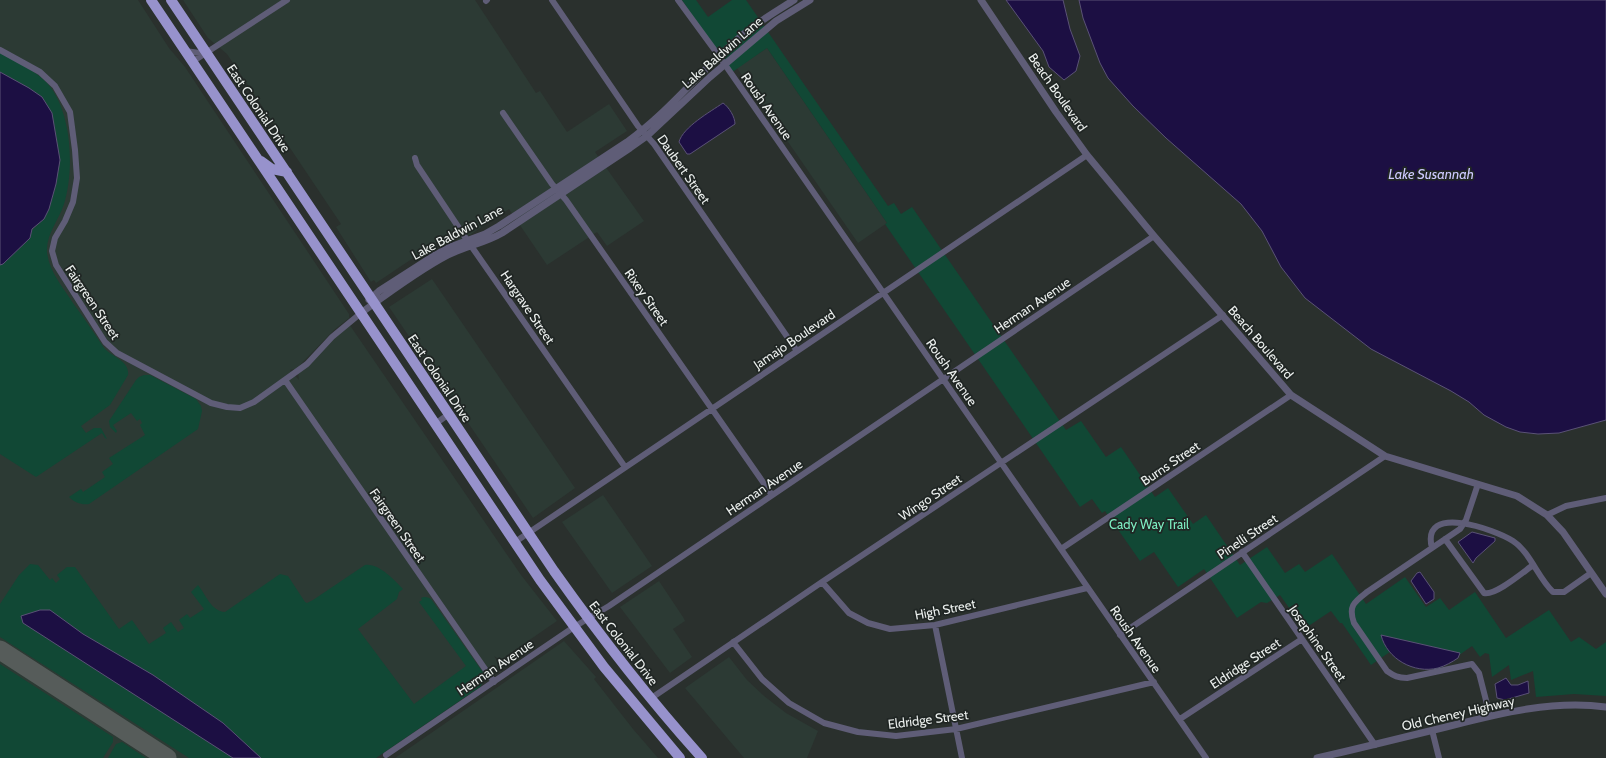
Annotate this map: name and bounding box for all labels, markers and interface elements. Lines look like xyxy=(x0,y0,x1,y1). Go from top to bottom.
street label: Lake Baldwin Lane xyxy=(679,13,766,91)
street label: Beach Boulevard xyxy=(1025,50,1091,134)
street label: East Colonial Drive xyxy=(224,61,295,155)
street label: Roush Avenue xyxy=(738,69,796,143)
street label: Daubert Street xyxy=(654,131,714,207)
water label: Lake Susannah xyxy=(1388,165,1474,183)
street label: Lake Baldwin Lane xyxy=(409,201,506,263)
street label: Fairgreen Street xyxy=(62,262,124,343)
street label: Rixey Street xyxy=(622,265,673,329)
street label: Hargrave Street xyxy=(498,267,559,347)
street label: Herman Avenue xyxy=(991,273,1074,336)
street label: Beach Boulevard xyxy=(1225,302,1297,382)
street label: Jamajo Boulevard xyxy=(749,306,838,374)
street label: East Colonial Drive xyxy=(405,331,476,425)
street label: Roush Avenue xyxy=(923,335,981,409)
street label: Burns Street xyxy=(1138,437,1203,489)
street label: Herman Avenue xyxy=(723,455,806,518)
street label: Wingo Street xyxy=(896,470,965,524)
street label: Fairgreen Street xyxy=(367,485,430,565)
street label: Pinelli Street xyxy=(1214,510,1281,562)
park label: Cady Way Trail xyxy=(1109,516,1189,532)
street label: High Street xyxy=(913,595,977,623)
street label: East Colonial Drive xyxy=(586,598,662,689)
street label: Josephine Street xyxy=(1285,601,1351,685)
street label: Roush Avenue xyxy=(1107,602,1165,676)
street label: Eldridge Street xyxy=(1207,634,1284,692)
street label: Herman Avenue xyxy=(454,635,537,698)
street label: Old Cheney Highway xyxy=(1400,692,1516,734)
street label: Eldridge Street xyxy=(887,706,970,732)

